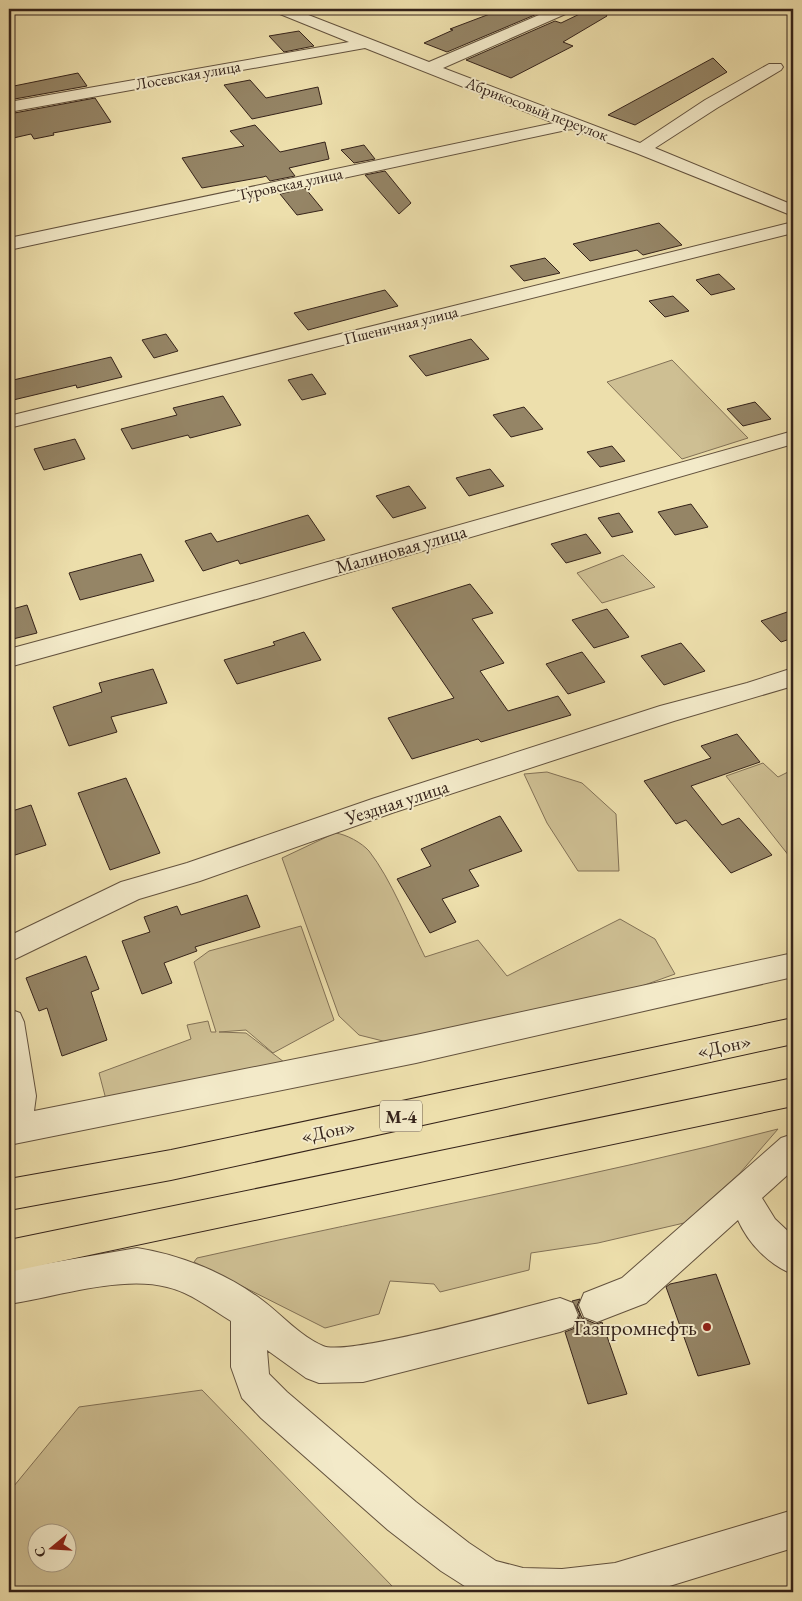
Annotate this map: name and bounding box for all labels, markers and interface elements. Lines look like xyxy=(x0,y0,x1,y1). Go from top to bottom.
street label: Лосевская улица xyxy=(134,55,243,95)
street label: Абрикосовый переулок xyxy=(462,72,612,146)
street label: Туровская улица xyxy=(236,162,345,205)
street label: Пшеничная улица xyxy=(342,301,461,349)
street label: Малиновая улица xyxy=(333,518,470,580)
street label: Уездная улица xyxy=(341,773,452,831)
street label: «Дон» xyxy=(694,1028,754,1064)
road number: М-4 xyxy=(380,1100,422,1132)
street label: «Дон» xyxy=(298,1113,358,1149)
place label: Газпромнефть xyxy=(574,1313,697,1342)
marker: Газпромнефть xyxy=(701,1321,713,1333)
north arrow xyxy=(28,1524,78,1574)
text: С xyxy=(30,1544,50,1560)

